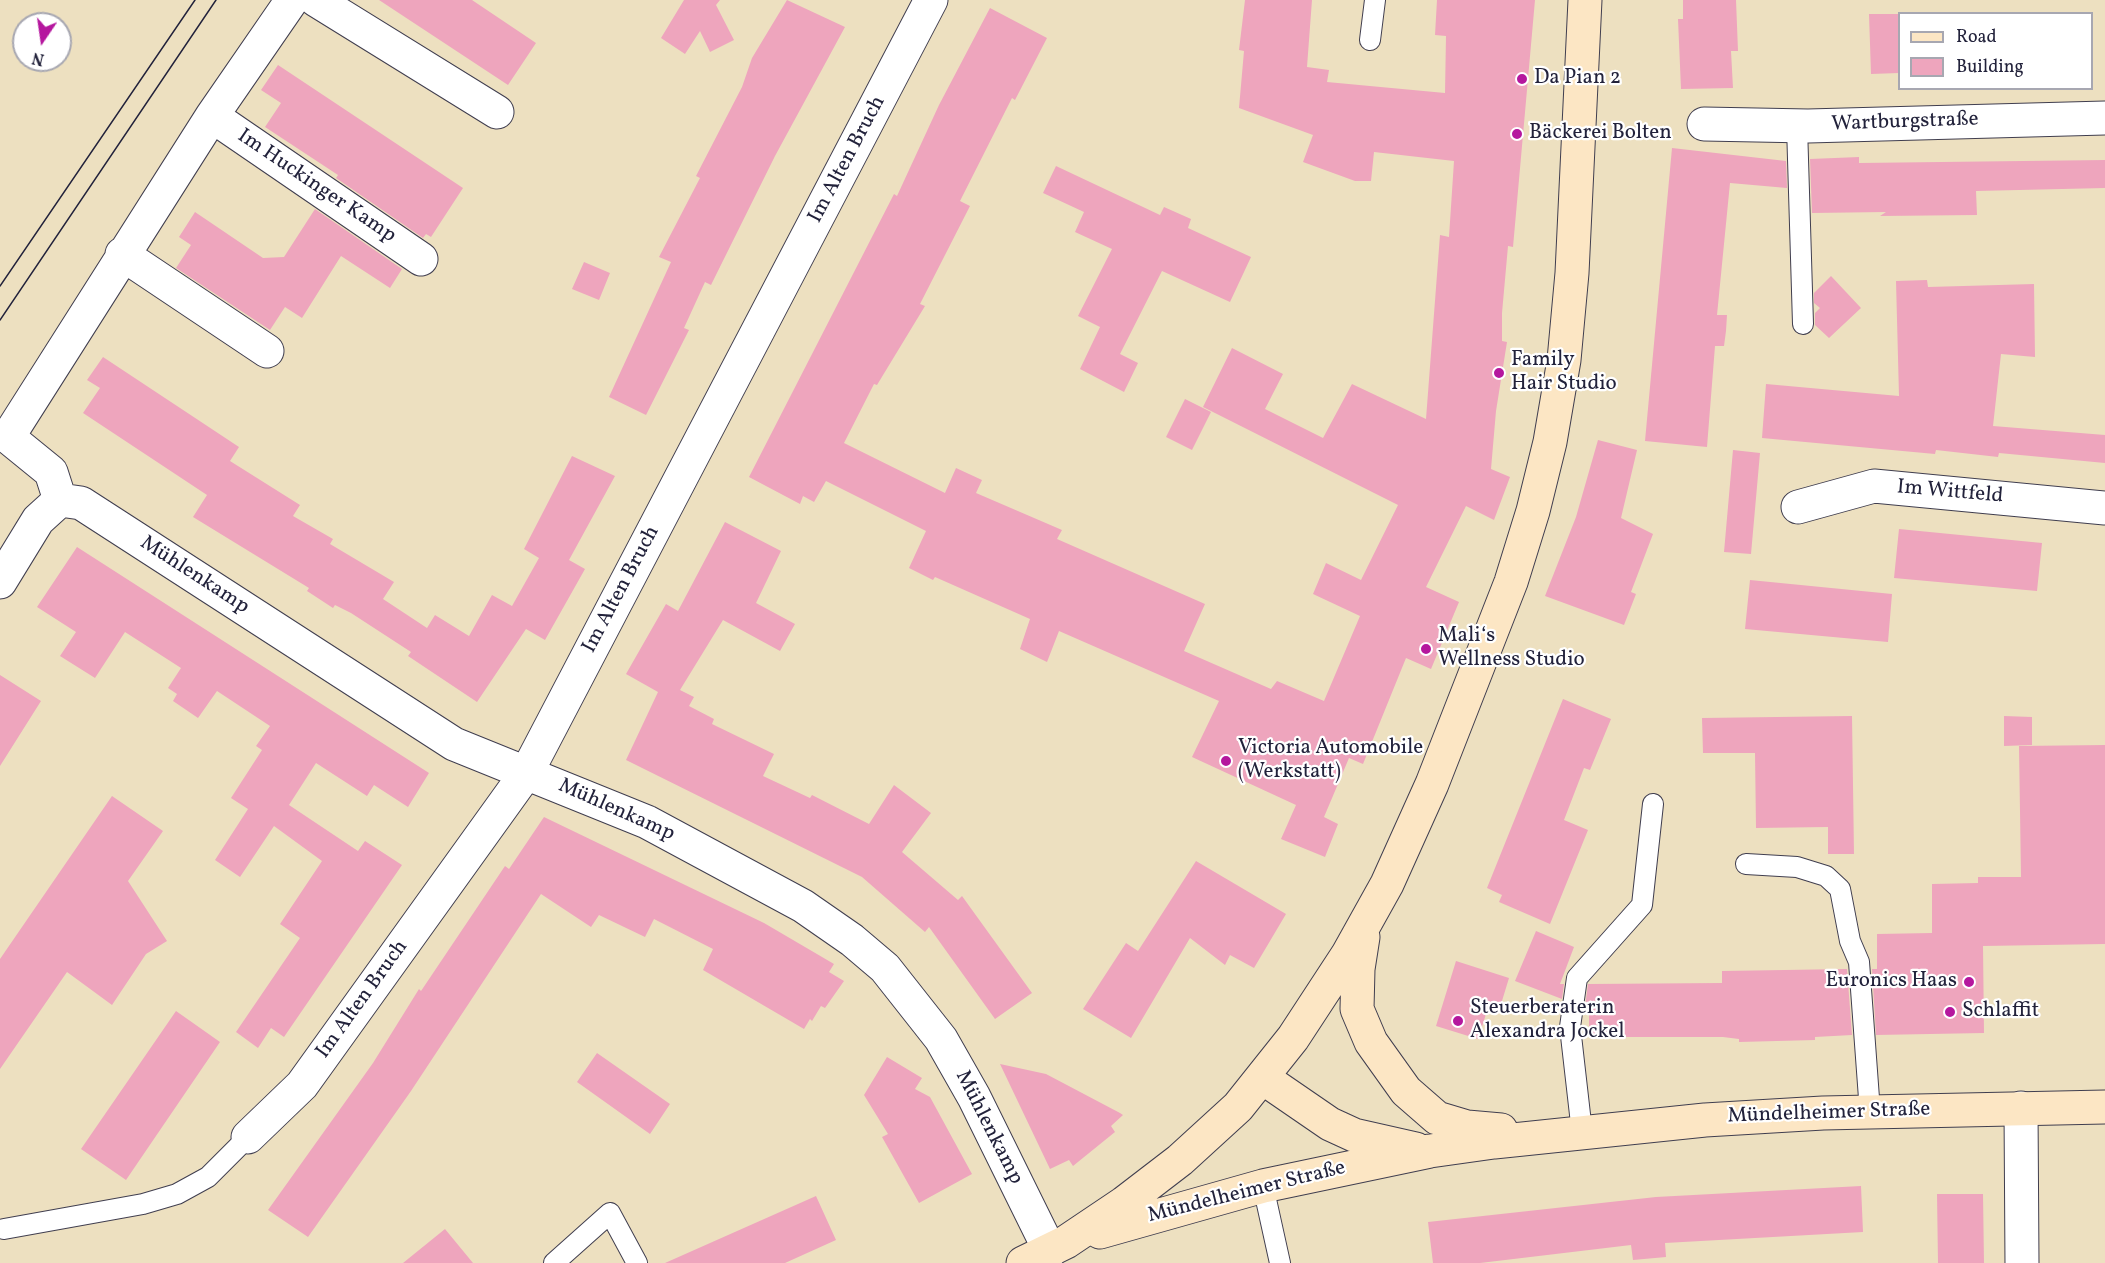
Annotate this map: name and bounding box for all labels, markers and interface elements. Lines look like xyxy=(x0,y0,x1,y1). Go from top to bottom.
north arrow xyxy=(12,12,72,72)
legend xyxy=(1898,12,2093,90)
text: Road xyxy=(1956,25,1997,50)
text: N xyxy=(30,46,47,70)
text: Building xyxy=(1956,55,2024,80)
place label: Da Pian 2 xyxy=(1534,66,1621,92)
marker: Da Pian 2 xyxy=(1515,72,1529,86)
street label: Im Alten Bruch xyxy=(804,92,892,228)
street label: Wartburgstraße xyxy=(1831,108,1979,138)
place label: Bäckerei Bolten xyxy=(1529,121,1672,147)
street label: Im Huckinger Kamp xyxy=(232,125,400,249)
marker: Bäckerei Bolten xyxy=(1510,127,1524,141)
place label: Family Hair Studio xyxy=(1511,348,1617,398)
marker: Family Hair Studio xyxy=(1492,366,1506,380)
street label: Im Wittfeld xyxy=(1896,476,2004,510)
street label: Im Alten Bruch xyxy=(578,522,666,658)
street label: Mühlenkamp xyxy=(135,531,253,621)
place label: Mali‘s Wellness Studio xyxy=(1438,624,1585,674)
marker: Mali‘s Wellness Studio xyxy=(1419,642,1433,656)
place label: Victoria Automobile (Werkstatt) xyxy=(1238,736,1423,786)
marker: Victoria Automobile (Werkstatt) xyxy=(1219,754,1233,768)
street label: Mühlenkamp xyxy=(554,774,678,848)
street label: Im Alten Bruch xyxy=(312,936,414,1064)
place label: Euronics Haas xyxy=(1825,969,1957,995)
marker: Euronics Haas xyxy=(1962,975,1976,989)
place label: Steuerberaterin Alexandra Jockel xyxy=(1470,996,1625,1046)
place label: Schlaffit xyxy=(1962,999,2039,1025)
marker: Schlaffit xyxy=(1943,1005,1957,1019)
marker: Steuerberaterin Alexandra Jockel xyxy=(1451,1014,1465,1028)
street label: Mühlenkamp xyxy=(948,1067,1028,1189)
street label: Mündelheimer Straße xyxy=(1727,1098,1931,1130)
street label: Mündelheimer Straße xyxy=(1146,1156,1348,1230)

